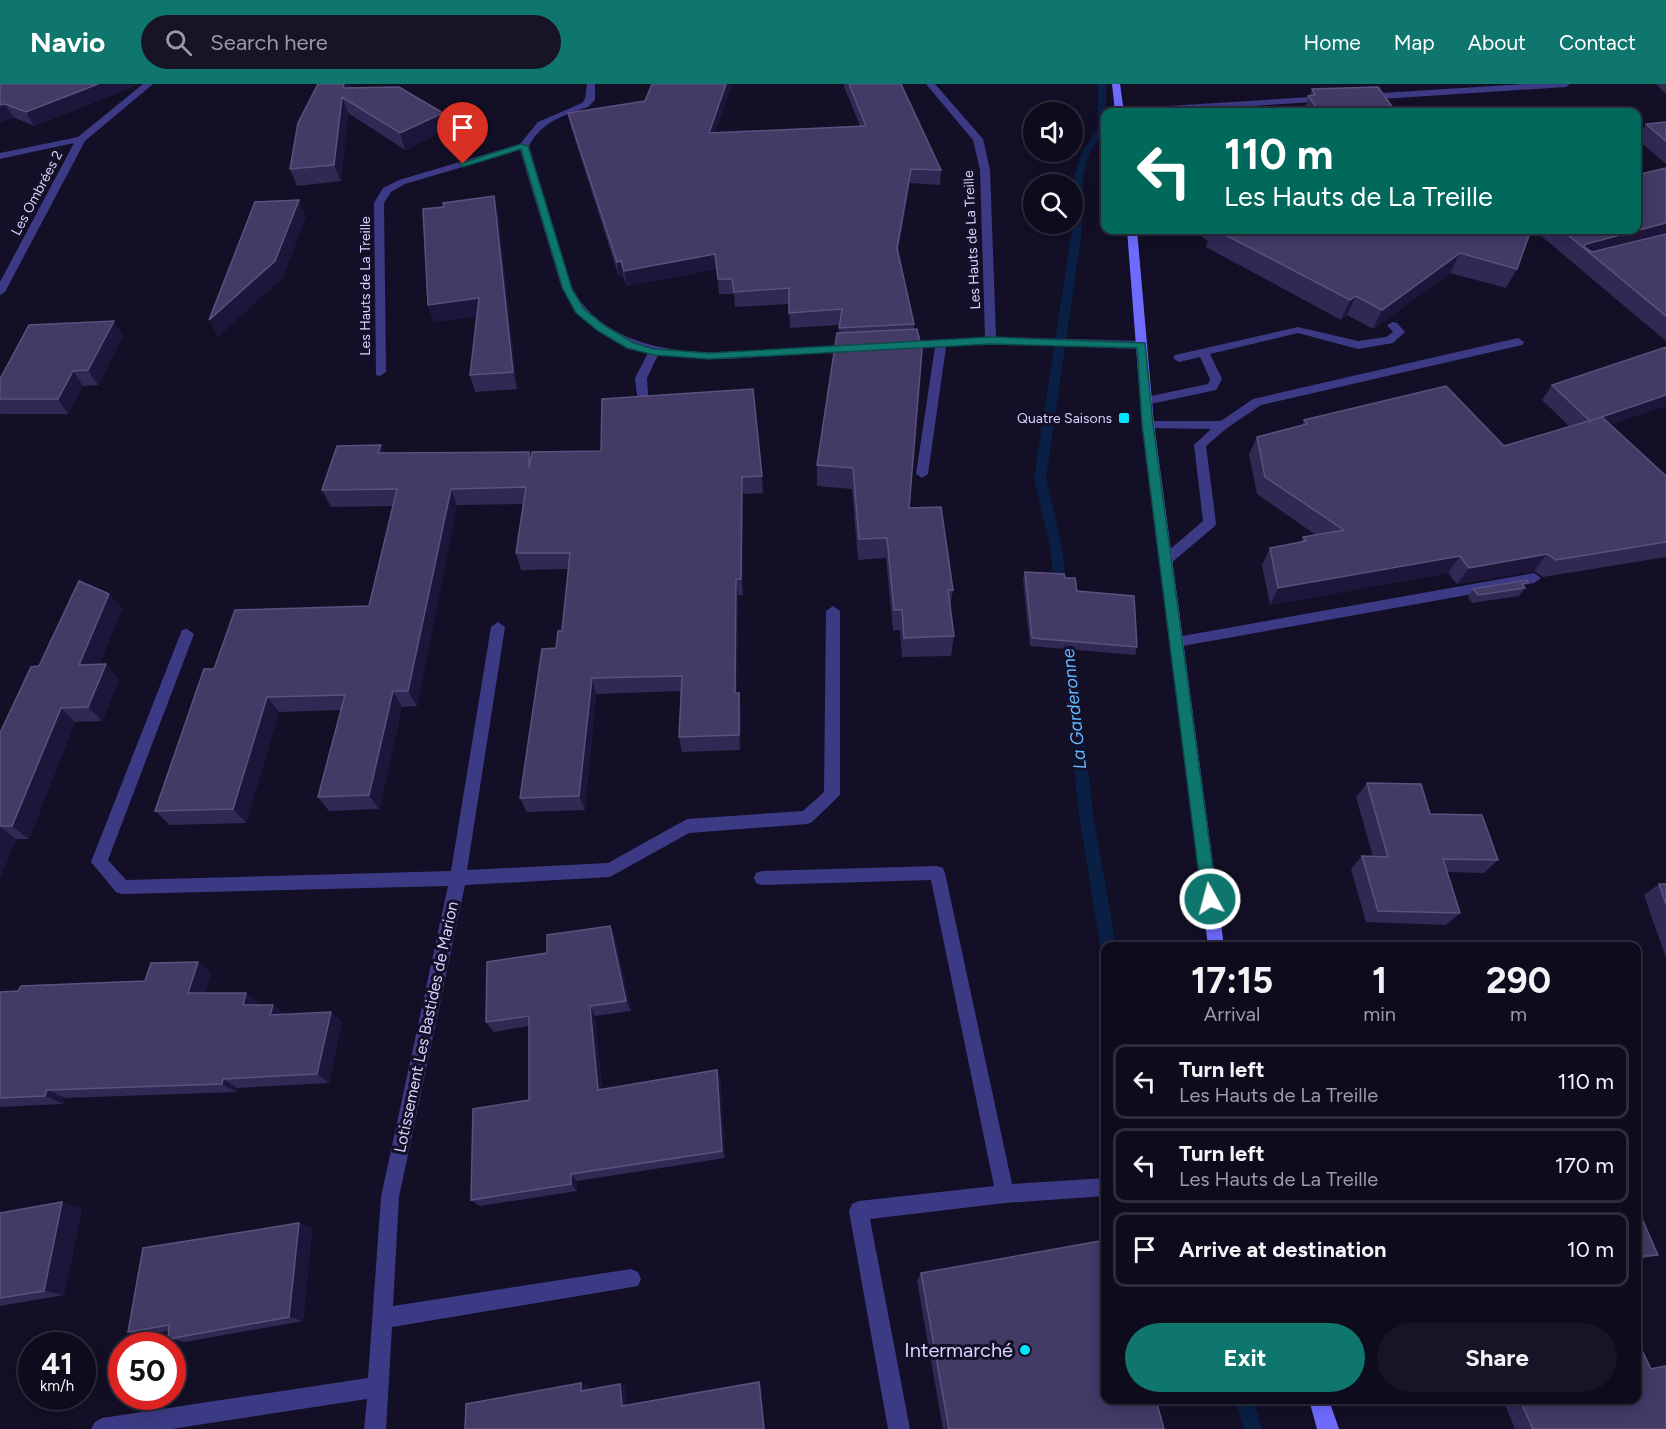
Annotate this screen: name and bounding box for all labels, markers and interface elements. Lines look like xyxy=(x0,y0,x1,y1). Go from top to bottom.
search box xyxy=(141,15,561,69)
text: Navio xyxy=(30,25,105,59)
icon: search xyxy=(162,26,195,59)
text: Search here xyxy=(210,29,328,56)
text: Home xyxy=(1304,30,1361,55)
text: Map xyxy=(1394,30,1435,55)
text: About xyxy=(1468,30,1526,55)
text: Contact xyxy=(1559,30,1636,55)
pin xyxy=(437,102,488,164)
map controls xyxy=(1023,102,1083,234)
button: sound xyxy=(1023,102,1083,162)
icon: arrive xyxy=(446,111,479,144)
text: 110 m xyxy=(1224,129,1333,180)
icon: left xyxy=(1125,132,1203,210)
street label: Les Ombrées 2 xyxy=(7,148,67,238)
street label: Les Hauts de La Treille xyxy=(960,170,984,310)
button: search xyxy=(1023,174,1083,234)
text: Les Hauts de La Treille xyxy=(1224,180,1493,213)
street label: Les Hauts de La Treille xyxy=(357,216,374,356)
place label: Quatre Saisons xyxy=(1017,410,1112,427)
marker: Quatre Saisons xyxy=(1117,411,1131,425)
water label: La Garderonne xyxy=(1057,647,1091,771)
position arrow xyxy=(1178,867,1242,931)
street label: Lotissement Les Bastides de Marion xyxy=(390,900,462,1154)
text: 17:15 xyxy=(1191,959,1273,1002)
text: 1 xyxy=(1372,959,1387,1002)
text: 290 xyxy=(1486,959,1551,1002)
text: Arrival xyxy=(1204,1002,1260,1026)
text: min xyxy=(1363,1002,1396,1026)
text: m xyxy=(1510,1002,1527,1026)
text: Turn left xyxy=(1179,1056,1265,1083)
icon: left xyxy=(1128,1065,1161,1098)
text: 110 m xyxy=(1558,1068,1614,1095)
text: Les Hauts de La Treille xyxy=(1179,1083,1378,1107)
text: Turn left xyxy=(1179,1140,1265,1167)
icon: left xyxy=(1128,1149,1161,1182)
text: 170 m xyxy=(1555,1152,1614,1179)
text: Les Hauts de La Treille xyxy=(1179,1167,1378,1191)
icon: arrive xyxy=(1128,1233,1161,1266)
text: Arrive at destination xyxy=(1179,1236,1387,1263)
text: 10 m xyxy=(1567,1236,1614,1263)
button: Exit xyxy=(1125,1323,1365,1392)
button: Share xyxy=(1377,1323,1617,1392)
speed limit sign: 50 xyxy=(108,1332,186,1410)
place label: Intermarché xyxy=(904,1338,1013,1362)
marker: Intermarché xyxy=(1018,1343,1032,1357)
text: 41 xyxy=(41,1345,73,1382)
text: km/h xyxy=(40,1377,74,1395)

